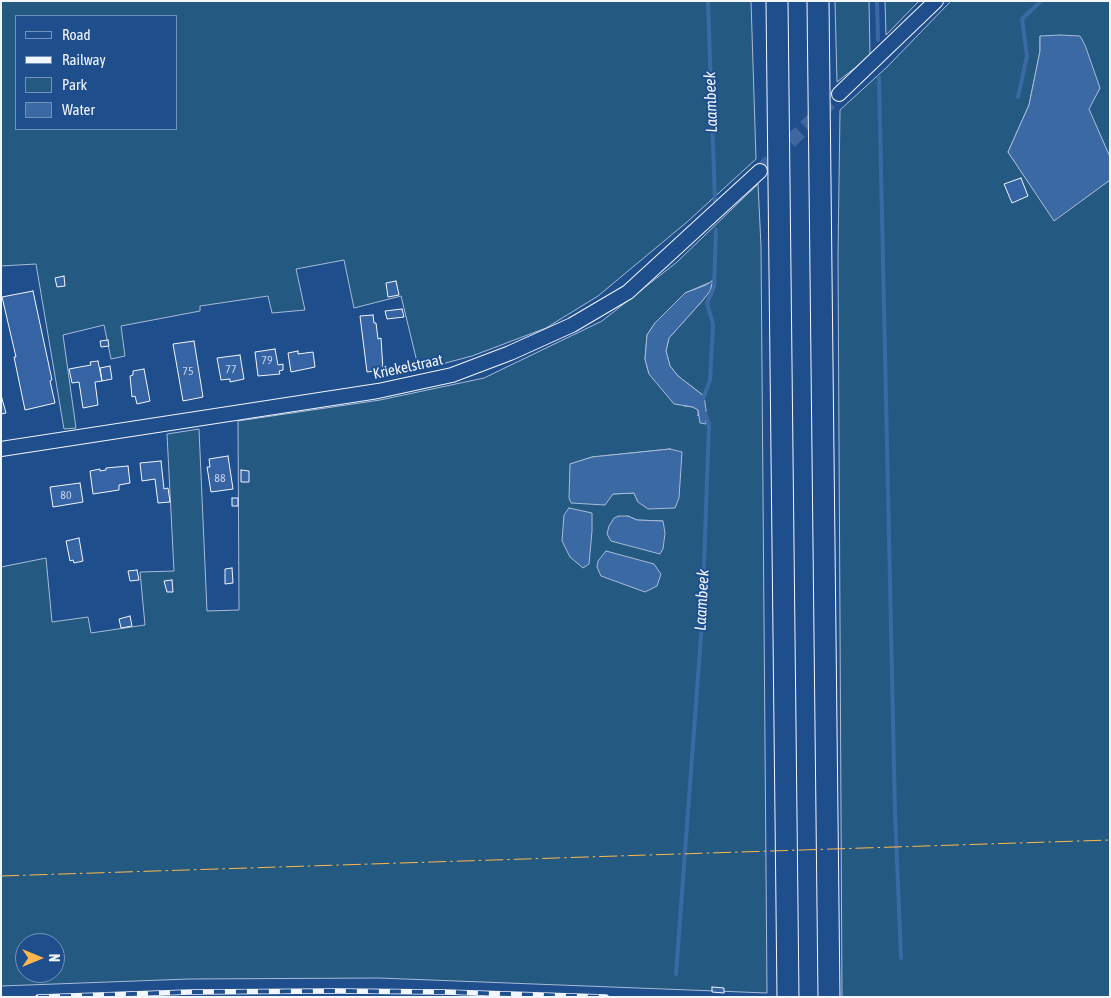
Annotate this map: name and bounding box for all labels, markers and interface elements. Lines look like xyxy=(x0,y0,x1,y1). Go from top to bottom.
legend xyxy=(15,15,178,130)
text: Road xyxy=(62,26,91,43)
text: Railway xyxy=(62,51,106,68)
water label: Laambeek xyxy=(700,71,722,133)
text: Park xyxy=(62,76,87,93)
text: Water xyxy=(62,101,95,118)
street label: Kriekelstraat xyxy=(371,351,445,383)
house number: 79 xyxy=(261,353,273,367)
house number: 77 xyxy=(225,362,237,376)
house number: 75 xyxy=(182,364,194,378)
house number: 88 xyxy=(214,471,226,485)
house number: 80 xyxy=(60,488,72,502)
water label: Laambeek xyxy=(691,569,713,631)
north arrow xyxy=(15,933,65,983)
text: N xyxy=(46,954,62,962)

